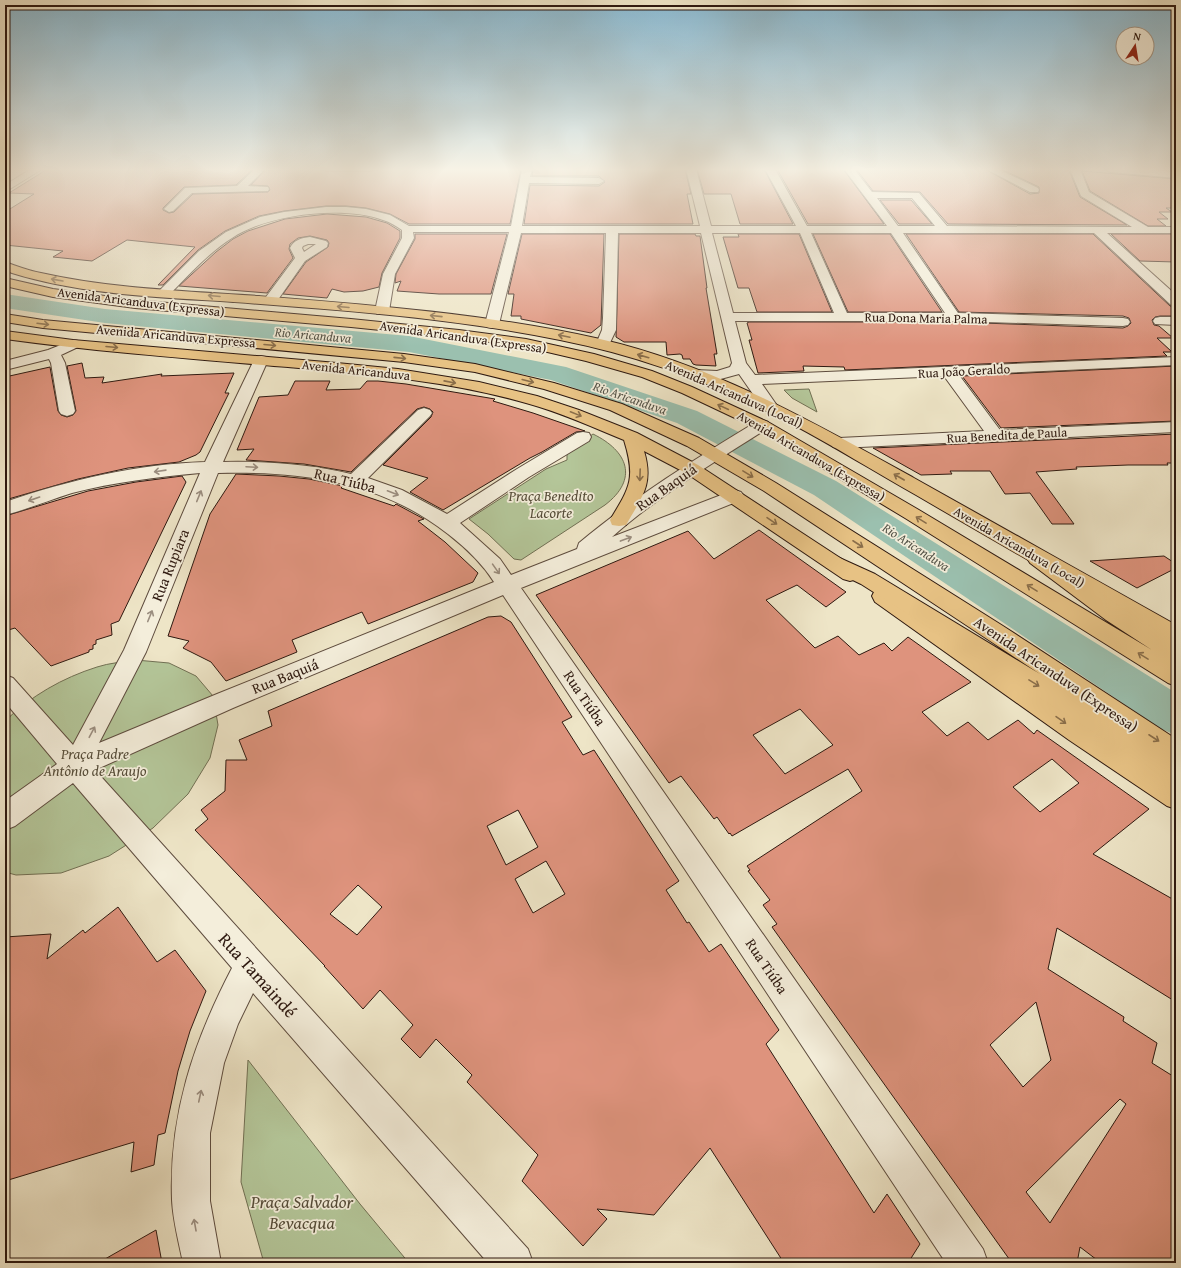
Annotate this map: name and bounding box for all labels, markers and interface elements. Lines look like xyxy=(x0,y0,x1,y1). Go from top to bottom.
north arrow xyxy=(1115,26,1155,66)
text: N xyxy=(1132,28,1143,45)
one-way arrow xyxy=(51,275,64,283)
street label: Avenida Aricanduva (Expressa) xyxy=(56,282,226,322)
one-way arrow xyxy=(208,293,221,300)
one-way arrow xyxy=(337,304,350,311)
street label: Rua Dona Maria Palma xyxy=(864,307,988,329)
one-way arrow xyxy=(430,312,443,320)
street label: Avenida Aricanduva (Expressa) xyxy=(378,316,548,358)
one-way arrow xyxy=(37,320,50,328)
street label: Avenida Aricanduva Expressa xyxy=(96,320,257,352)
water label: Rio Aricanduva xyxy=(273,322,352,348)
one-way arrow xyxy=(558,332,571,340)
one-way arrow xyxy=(264,341,277,348)
one-way arrow xyxy=(105,344,118,351)
one-way arrow xyxy=(637,352,650,359)
one-way arrow xyxy=(393,354,406,362)
street label: Avenida Aricanduva xyxy=(301,355,412,385)
street label: Avenida Aricanduva (Local) xyxy=(662,355,806,433)
street label: Rua João Geraldo xyxy=(917,359,1011,383)
water label: Rio Aricanduva xyxy=(590,376,669,419)
one-way arrow xyxy=(521,377,534,385)
one-way arrow xyxy=(444,378,457,386)
one-way arrow xyxy=(718,403,730,410)
street label: Avenida Aricanduva (Expressa) xyxy=(733,406,889,506)
one-way arrow xyxy=(570,411,582,418)
street label: Rua Benedita de Paula xyxy=(946,422,1068,448)
street label: Rua Baquiá xyxy=(631,458,701,516)
street label: Rua Tiúba xyxy=(312,462,378,498)
one-way arrow xyxy=(245,463,258,470)
one-way arrow xyxy=(154,467,167,475)
one-way arrow xyxy=(636,468,644,481)
one-way arrow xyxy=(742,471,754,479)
one-way arrow xyxy=(893,473,905,481)
park label: Praça Benedito Lacorte xyxy=(508,485,594,523)
one-way arrow xyxy=(386,489,398,497)
one-way arrow xyxy=(195,490,203,502)
one-way arrow xyxy=(27,496,40,503)
street label: Avenida Aricanduva (Local) xyxy=(950,502,1088,592)
one-way arrow xyxy=(915,515,927,523)
one-way arrow xyxy=(766,517,777,525)
water label: Rio Aricanduva xyxy=(878,518,953,576)
street label: Rua Rupiara xyxy=(146,526,194,604)
one-way arrow xyxy=(619,534,631,542)
one-way arrow xyxy=(852,540,863,548)
one-way arrow xyxy=(492,563,500,574)
one-way arrow xyxy=(1026,583,1038,591)
one-way arrow xyxy=(146,610,154,622)
street label: Avenida Aricanduva (Expressa) xyxy=(970,611,1142,737)
one-way arrow xyxy=(1137,651,1149,659)
street label: Rua Baquiá xyxy=(249,653,321,699)
street label: Rua Tiúba xyxy=(559,666,611,730)
one-way arrow xyxy=(1028,680,1040,688)
one-way arrow xyxy=(1055,716,1066,724)
one-way arrow xyxy=(89,727,96,739)
one-way arrow xyxy=(1148,735,1160,743)
park label: Praça Padre Antônio de Araujo xyxy=(43,743,147,781)
street label: Rua Tamaindé xyxy=(212,926,304,1024)
street label: Rua Tiúba xyxy=(741,934,793,998)
one-way arrow xyxy=(197,1090,205,1103)
park label: Praça Salvador Bevacqua xyxy=(250,1188,355,1236)
one-way arrow xyxy=(191,1218,199,1231)

